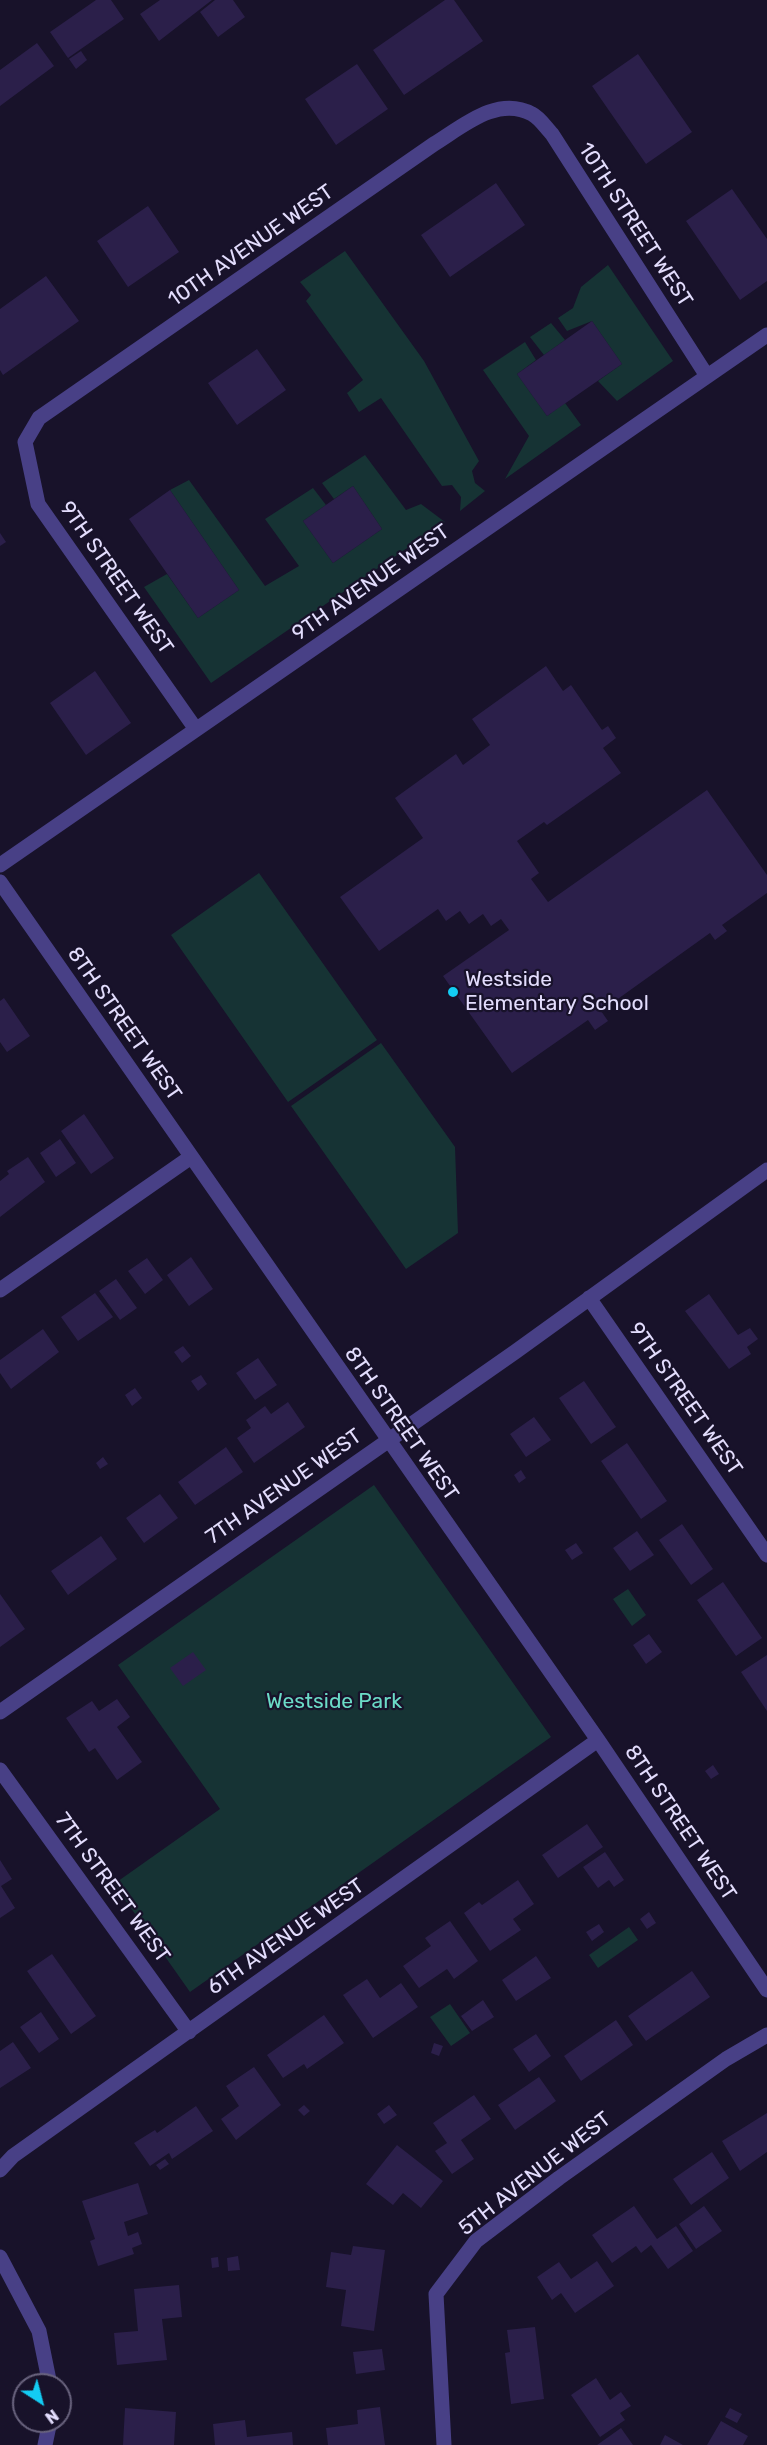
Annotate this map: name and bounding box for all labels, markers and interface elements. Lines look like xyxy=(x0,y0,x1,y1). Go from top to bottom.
street label: 10TH STREET WEST xyxy=(573,138,697,312)
street label: 10TH AVENUE WEST xyxy=(164,180,338,312)
street label: 9TH STREET WEST xyxy=(54,497,178,659)
street label: 9TH AVENUE WEST xyxy=(288,519,454,647)
street label: 8TH STREET WEST xyxy=(62,942,186,1106)
place label: Westside Elementary School xyxy=(465,967,649,1017)
marker: Westside Elementary School xyxy=(446,985,460,999)
street label: 9TH STREET WEST xyxy=(623,1318,747,1480)
street label: 8TH STREET WEST xyxy=(339,1342,463,1506)
street label: 7TH AVENUE WEST xyxy=(201,1424,367,1550)
park label: Westside Park xyxy=(266,1689,402,1715)
street label: 8TH STREET WEST xyxy=(619,1741,741,1905)
street label: 7TH STREET WEST xyxy=(49,1808,175,1968)
street label: 6TH AVENUE WEST xyxy=(203,1874,369,2000)
street label: 5TH AVENUE WEST xyxy=(454,2107,616,2241)
north arrow xyxy=(12,2373,72,2433)
text: N xyxy=(41,2405,62,2427)

